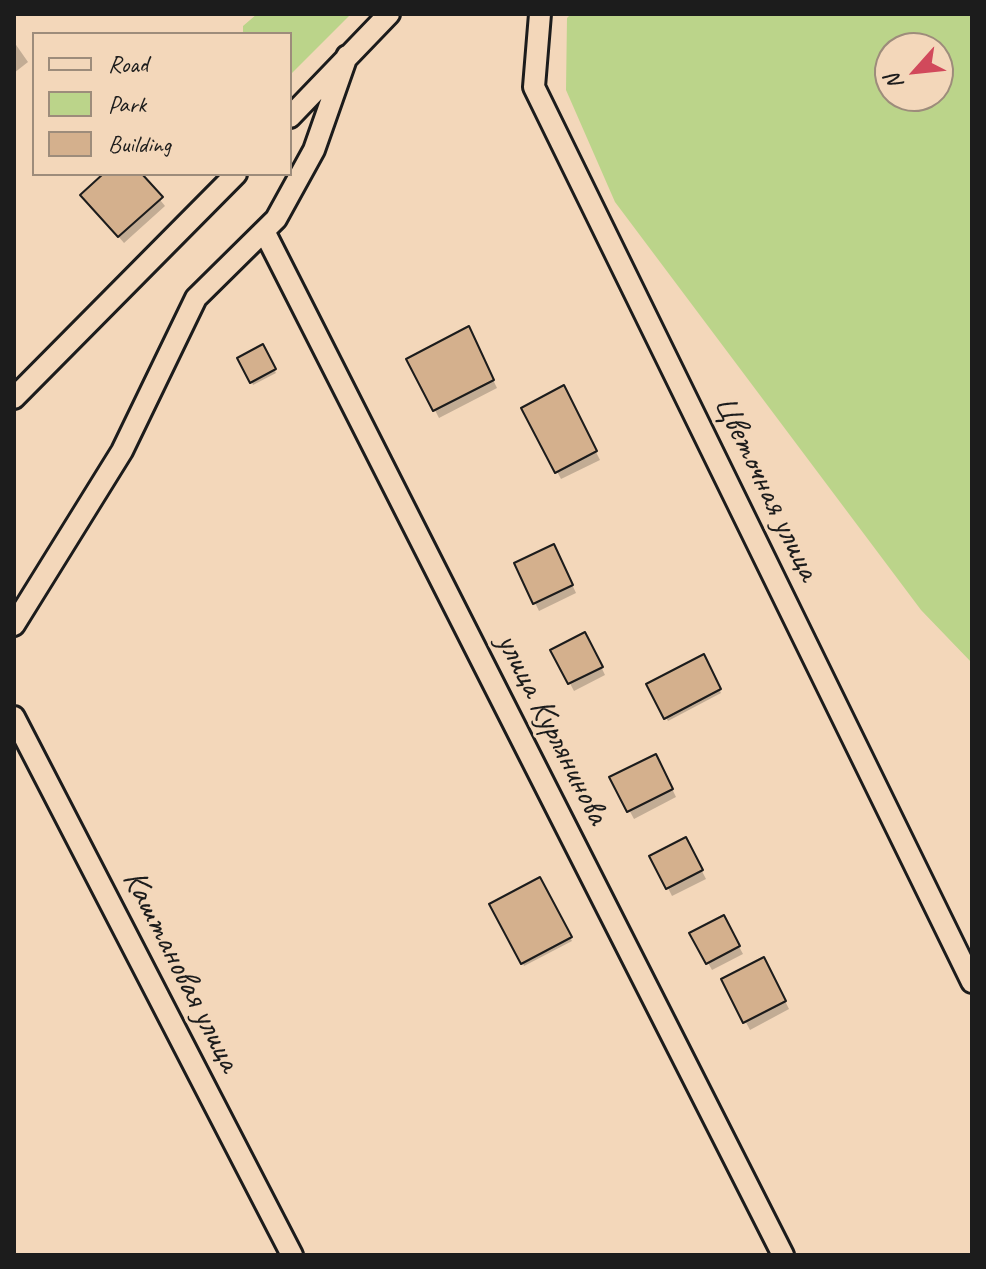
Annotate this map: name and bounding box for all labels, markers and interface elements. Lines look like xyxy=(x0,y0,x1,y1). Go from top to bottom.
legend xyxy=(32,32,292,176)
north arrow xyxy=(874,32,954,112)
text: Road xyxy=(108,49,148,79)
text: N xyxy=(879,70,910,94)
text: Park xyxy=(108,89,146,119)
text: Building xyxy=(108,129,171,159)
street label: Цветочная улица xyxy=(704,389,828,587)
street label: улица Курлянинова xyxy=(486,627,618,831)
street label: Каштановая улица xyxy=(113,864,249,1078)

